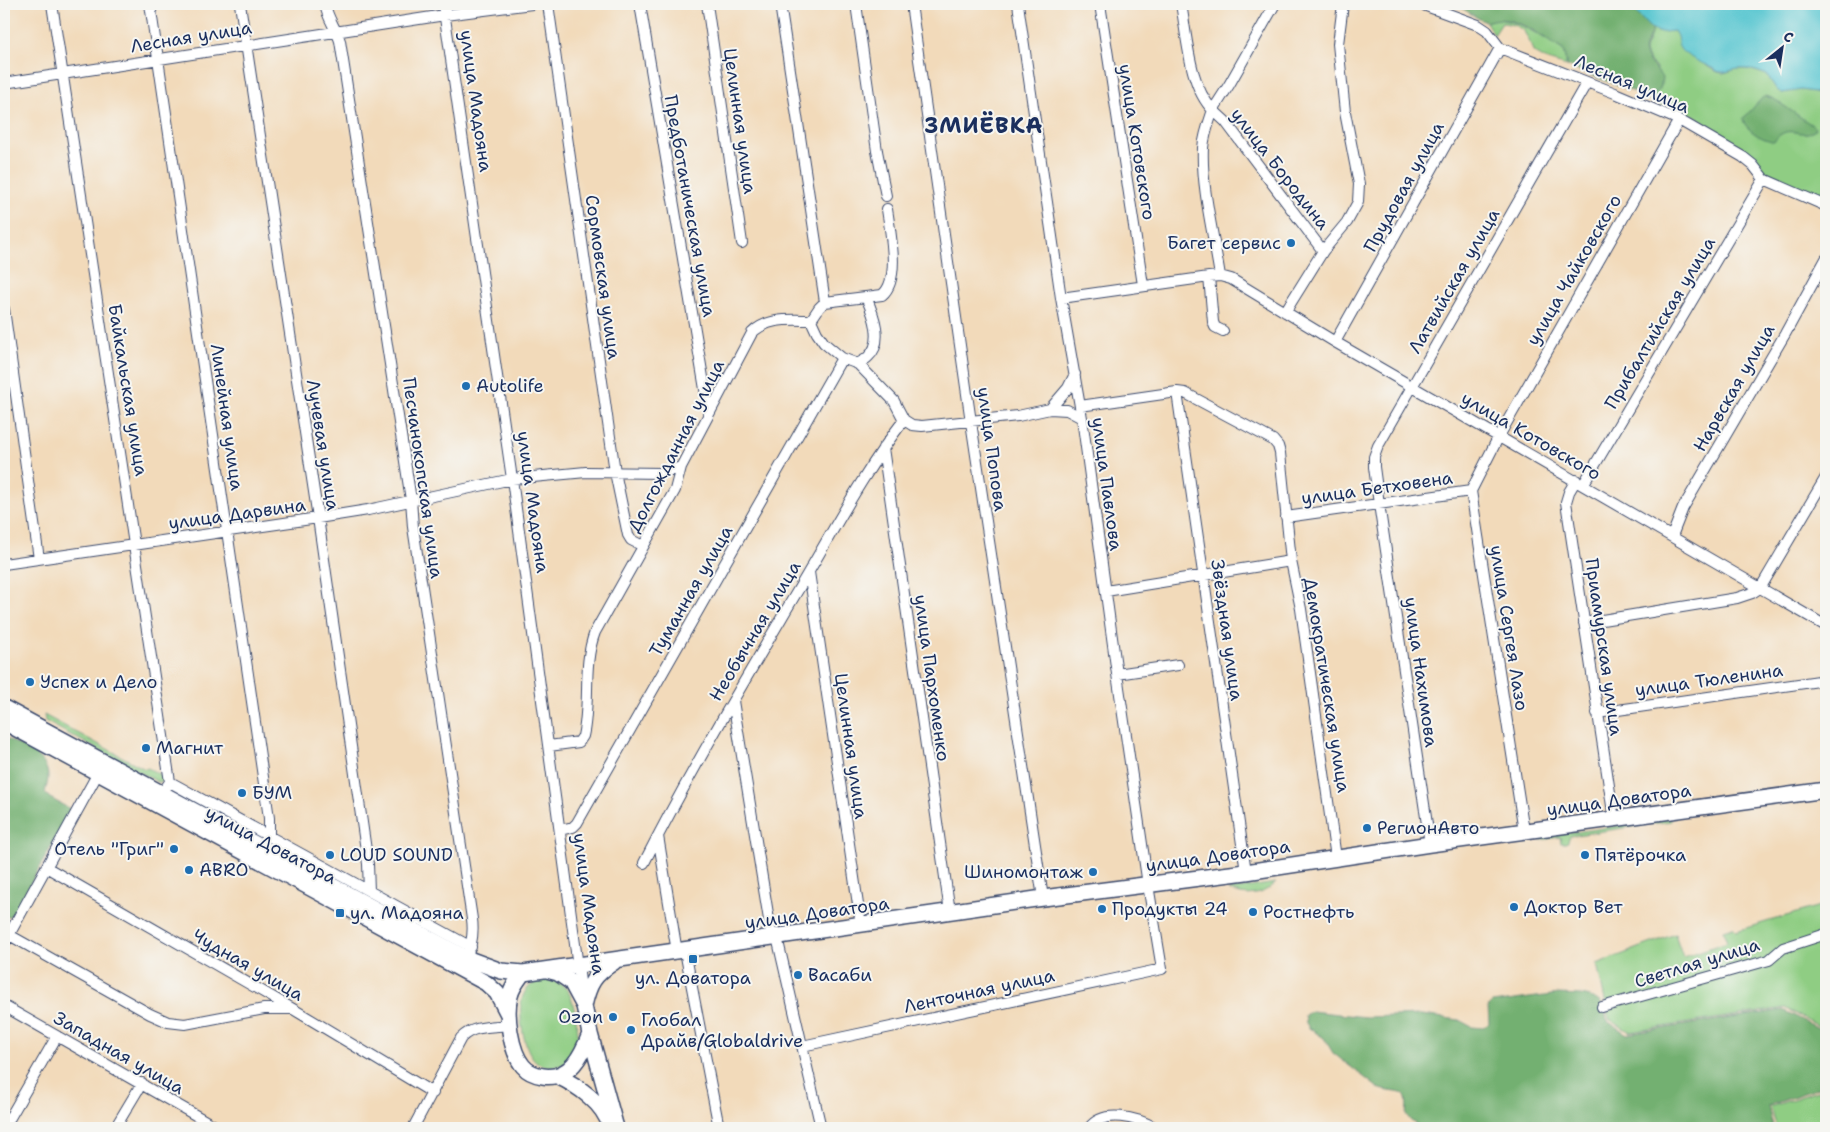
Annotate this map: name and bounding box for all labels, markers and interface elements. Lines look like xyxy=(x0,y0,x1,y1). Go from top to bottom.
street label: Лесная улица xyxy=(129,16,253,58)
north arrow xyxy=(1758,22,1808,72)
text: С xyxy=(1780,27,1797,47)
street label: улица Мадояна xyxy=(454,29,498,173)
street label: Целинная улица xyxy=(718,47,762,195)
street label: Лесная улица xyxy=(1571,49,1693,119)
street label: улица Котовского xyxy=(1113,62,1161,222)
street label: Предботаническая улица xyxy=(659,93,721,319)
street label: улица Бородина xyxy=(1225,103,1335,235)
district label: ЗМИЁВКА xyxy=(925,111,1043,140)
street label: Прудовая улица xyxy=(1358,118,1450,256)
street label: улица Чайковского xyxy=(1521,190,1627,350)
street label: Сормовская улица xyxy=(580,193,626,361)
street label: Латвийская улица xyxy=(1403,204,1505,358)
place label: Багет сервис xyxy=(1167,231,1281,255)
street label: Прибалтийская улица xyxy=(1599,232,1721,414)
marker: Багет сервис xyxy=(1285,237,1297,249)
street label: Байкальская улица xyxy=(103,302,153,478)
street label: Нарвская улица xyxy=(1688,320,1780,456)
street label: Линейная улица xyxy=(205,342,249,492)
street label: Долгожданная улица xyxy=(622,356,730,536)
place label: Autolife xyxy=(476,374,544,398)
street label: Песчанокопская улица xyxy=(397,376,449,580)
street label: Лучевая улица xyxy=(301,378,345,512)
marker: Autolife xyxy=(460,380,472,392)
street label: улица Попова xyxy=(971,385,1013,513)
street label: улица Котовского xyxy=(1457,386,1605,486)
street label: улица Павлова xyxy=(1086,416,1128,552)
street label: улица Мадояна xyxy=(511,430,555,574)
street label: улица Бетховена xyxy=(1300,465,1454,511)
street label: улица Дарвина xyxy=(167,492,307,536)
street label: Туманная улица xyxy=(644,521,738,661)
street label: улица Сергея Лазо xyxy=(1484,543,1534,713)
street label: Необычная улица xyxy=(704,556,806,706)
street label: Приамурская улица xyxy=(1580,557,1628,737)
street label: Звёздная улица xyxy=(1205,558,1249,702)
street label: Демократическая улица xyxy=(1298,576,1356,794)
street label: улица Пархоменко xyxy=(908,593,956,763)
street label: улица Нахимова xyxy=(1399,595,1443,749)
street label: улица Тюленина xyxy=(1634,658,1784,702)
place label: Успех и Дело xyxy=(40,670,157,694)
street label: Целинная улица xyxy=(829,672,873,820)
marker: Успех и Дело xyxy=(24,676,36,688)
place label: Магнит xyxy=(156,736,224,760)
marker: Магнит xyxy=(140,742,152,754)
street label: улица Доватора xyxy=(1545,778,1693,822)
place label: БУМ xyxy=(252,781,292,805)
marker: БУМ xyxy=(236,787,248,799)
street label: улица Доватора xyxy=(201,800,341,890)
place label: РегионАвто xyxy=(1377,816,1479,840)
marker: РегионАвто xyxy=(1361,822,1373,834)
street label: улица Мадояна xyxy=(567,832,611,976)
street label: улица Доватора xyxy=(1144,834,1292,878)
place label: Отель "Григ" xyxy=(54,837,164,861)
marker: Отель "Григ" xyxy=(168,843,180,855)
place label: LOUD SOUND xyxy=(340,843,453,867)
place label: Пятёрочка xyxy=(1595,843,1686,867)
marker: LOUD SOUND xyxy=(324,849,336,861)
marker: Пятёрочка xyxy=(1579,849,1591,861)
place label: ABRO xyxy=(199,858,248,882)
place label: Шиномонтаж xyxy=(964,860,1084,884)
marker: ABRO xyxy=(183,864,195,876)
marker: Шиномонтаж xyxy=(1087,866,1099,878)
street label: улица Доватора xyxy=(743,891,891,935)
place label: Доктор Вет xyxy=(1524,895,1624,919)
place label: Продукты 24 xyxy=(1112,897,1228,921)
place label: Ростнефть xyxy=(1263,900,1354,924)
place label: ул. Мадояна xyxy=(350,901,464,925)
marker: Доктор Вет xyxy=(1508,901,1520,913)
marker: Продукты 24 xyxy=(1096,903,1108,915)
marker: Ростнефть xyxy=(1247,906,1259,918)
marker: ул. Мадояна xyxy=(334,907,346,919)
street label: Чудная улица xyxy=(188,923,308,1007)
street label: Светлая улица xyxy=(1631,933,1763,993)
marker: ул. Доватора xyxy=(687,953,699,965)
place label: Васаби xyxy=(808,963,872,987)
street label: Ленточная улица xyxy=(901,963,1057,1019)
place label: ул. Доватора xyxy=(635,966,751,990)
marker: Васаби xyxy=(792,969,804,981)
place label: Ozon xyxy=(558,1005,603,1029)
street label: Западная улица xyxy=(49,1006,189,1100)
place label: Глобал Драйв/Globaldrive xyxy=(641,1008,803,1053)
marker: Ozon xyxy=(607,1011,619,1023)
marker: Глобал Драйв/Globaldrive xyxy=(625,1024,637,1036)

